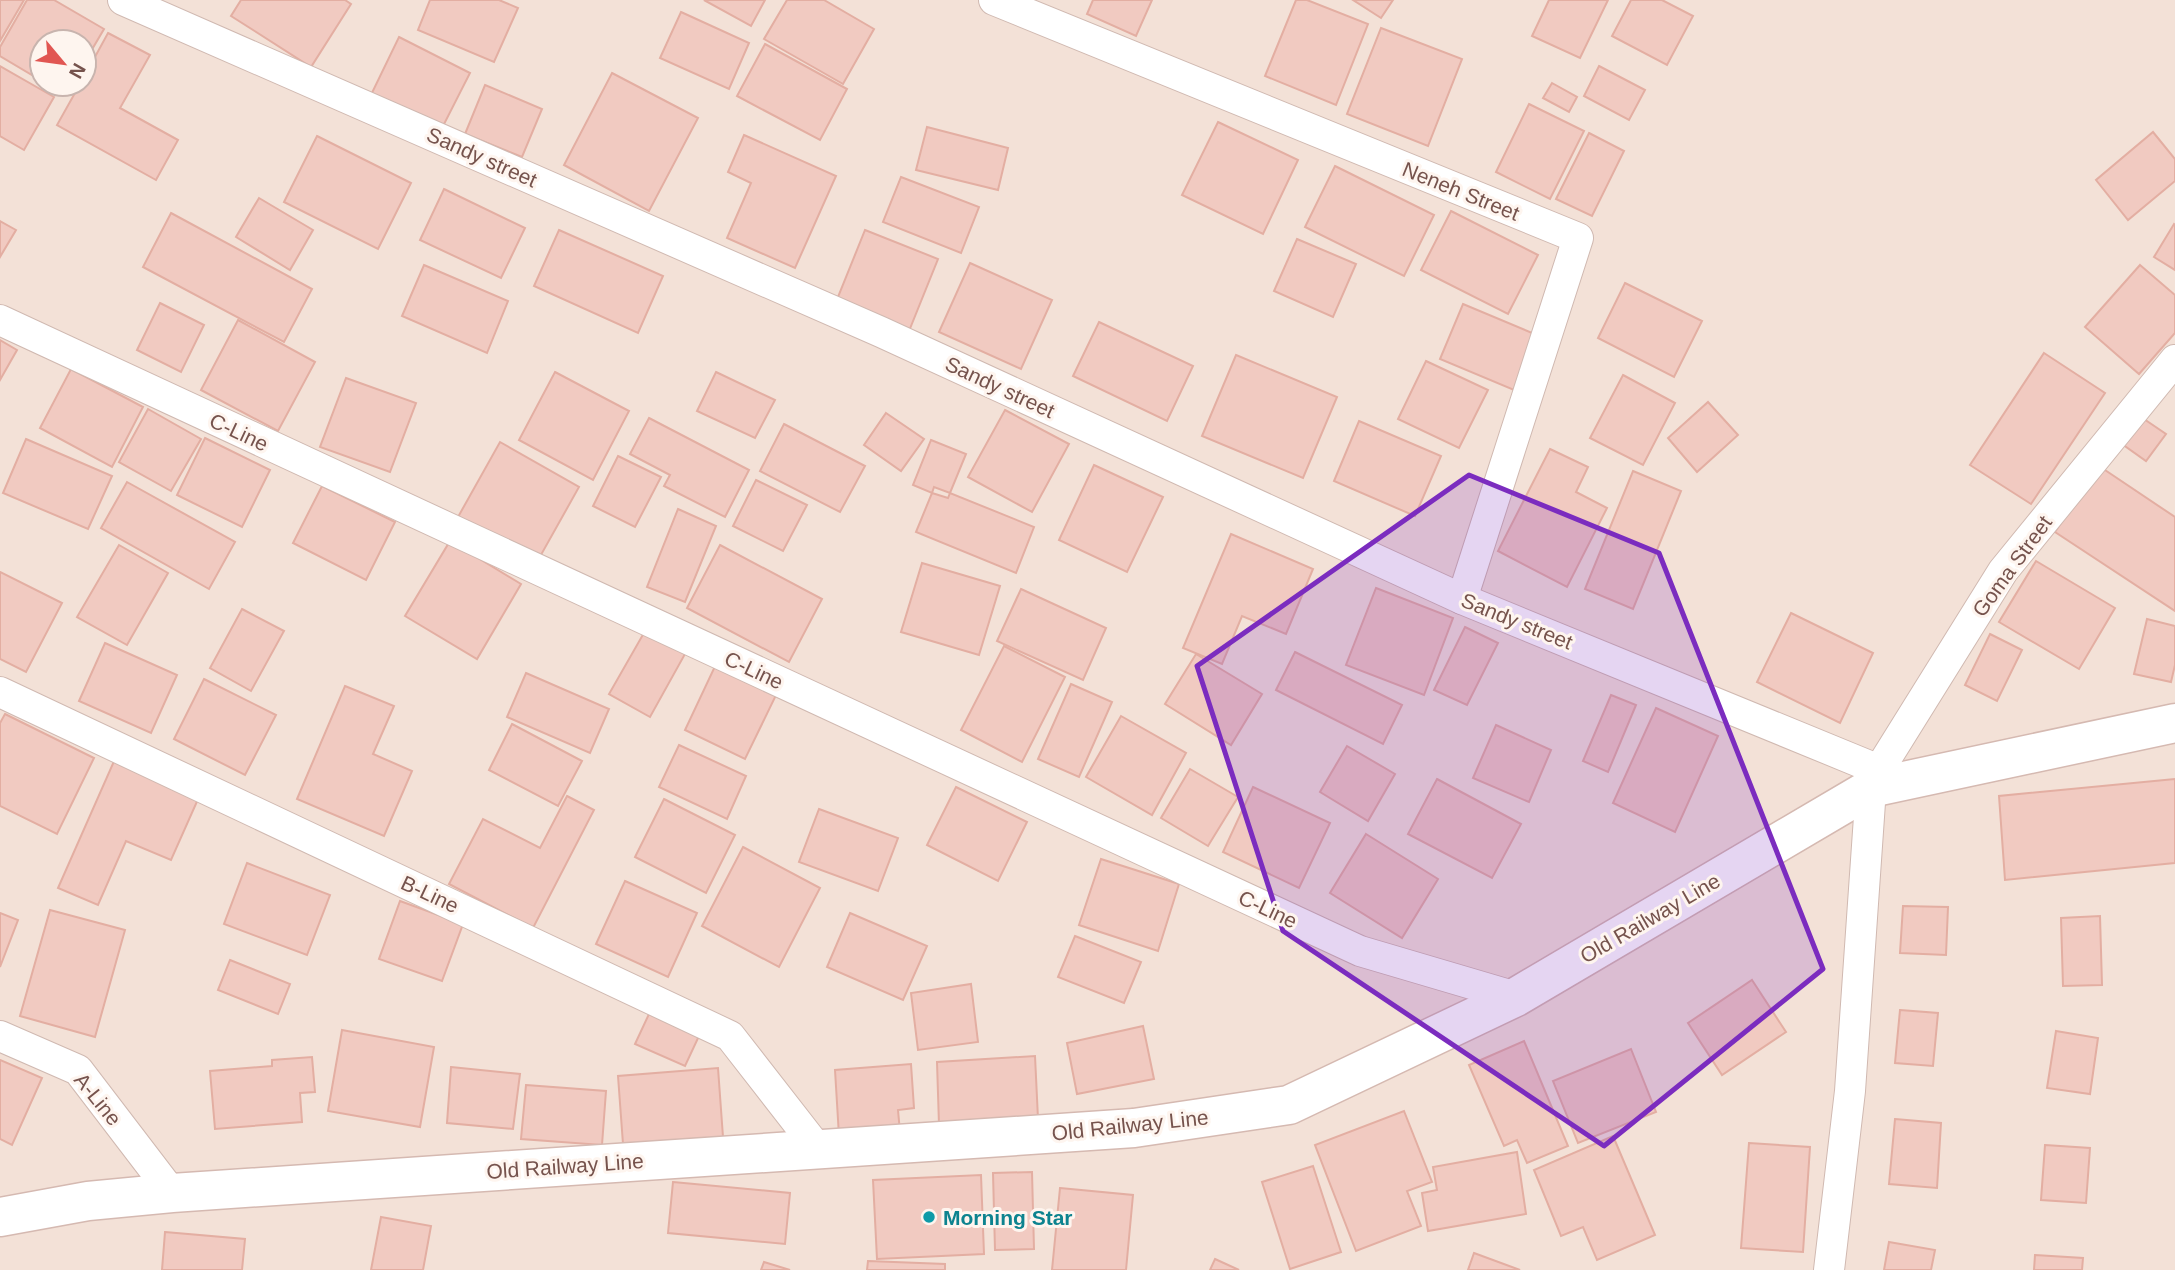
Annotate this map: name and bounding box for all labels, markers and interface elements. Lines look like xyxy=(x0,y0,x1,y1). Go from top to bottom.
north arrow xyxy=(28,28,98,98)
text: N xyxy=(65,60,90,82)
street label: Sandy street xyxy=(423,123,541,192)
street label: Neneh Street xyxy=(1399,157,1523,225)
street label: Sandy street xyxy=(942,352,1058,422)
street label: C-Line xyxy=(206,409,272,455)
street label: Goma Street xyxy=(1968,511,2056,621)
street label: Sandy street xyxy=(1458,588,1576,654)
street label: C-Line xyxy=(721,647,787,693)
street label: Old Railway Line xyxy=(1576,869,1724,967)
street label: B-Line xyxy=(398,871,462,917)
street label: C-Line xyxy=(1235,886,1301,932)
street label: A-Line xyxy=(70,1068,126,1130)
street label: Old Railway Line xyxy=(1050,1105,1210,1145)
street label: Old Railway Line xyxy=(486,1149,644,1183)
place label: Morning Star xyxy=(943,1206,1073,1229)
marker: Morning Star xyxy=(921,1209,937,1225)

